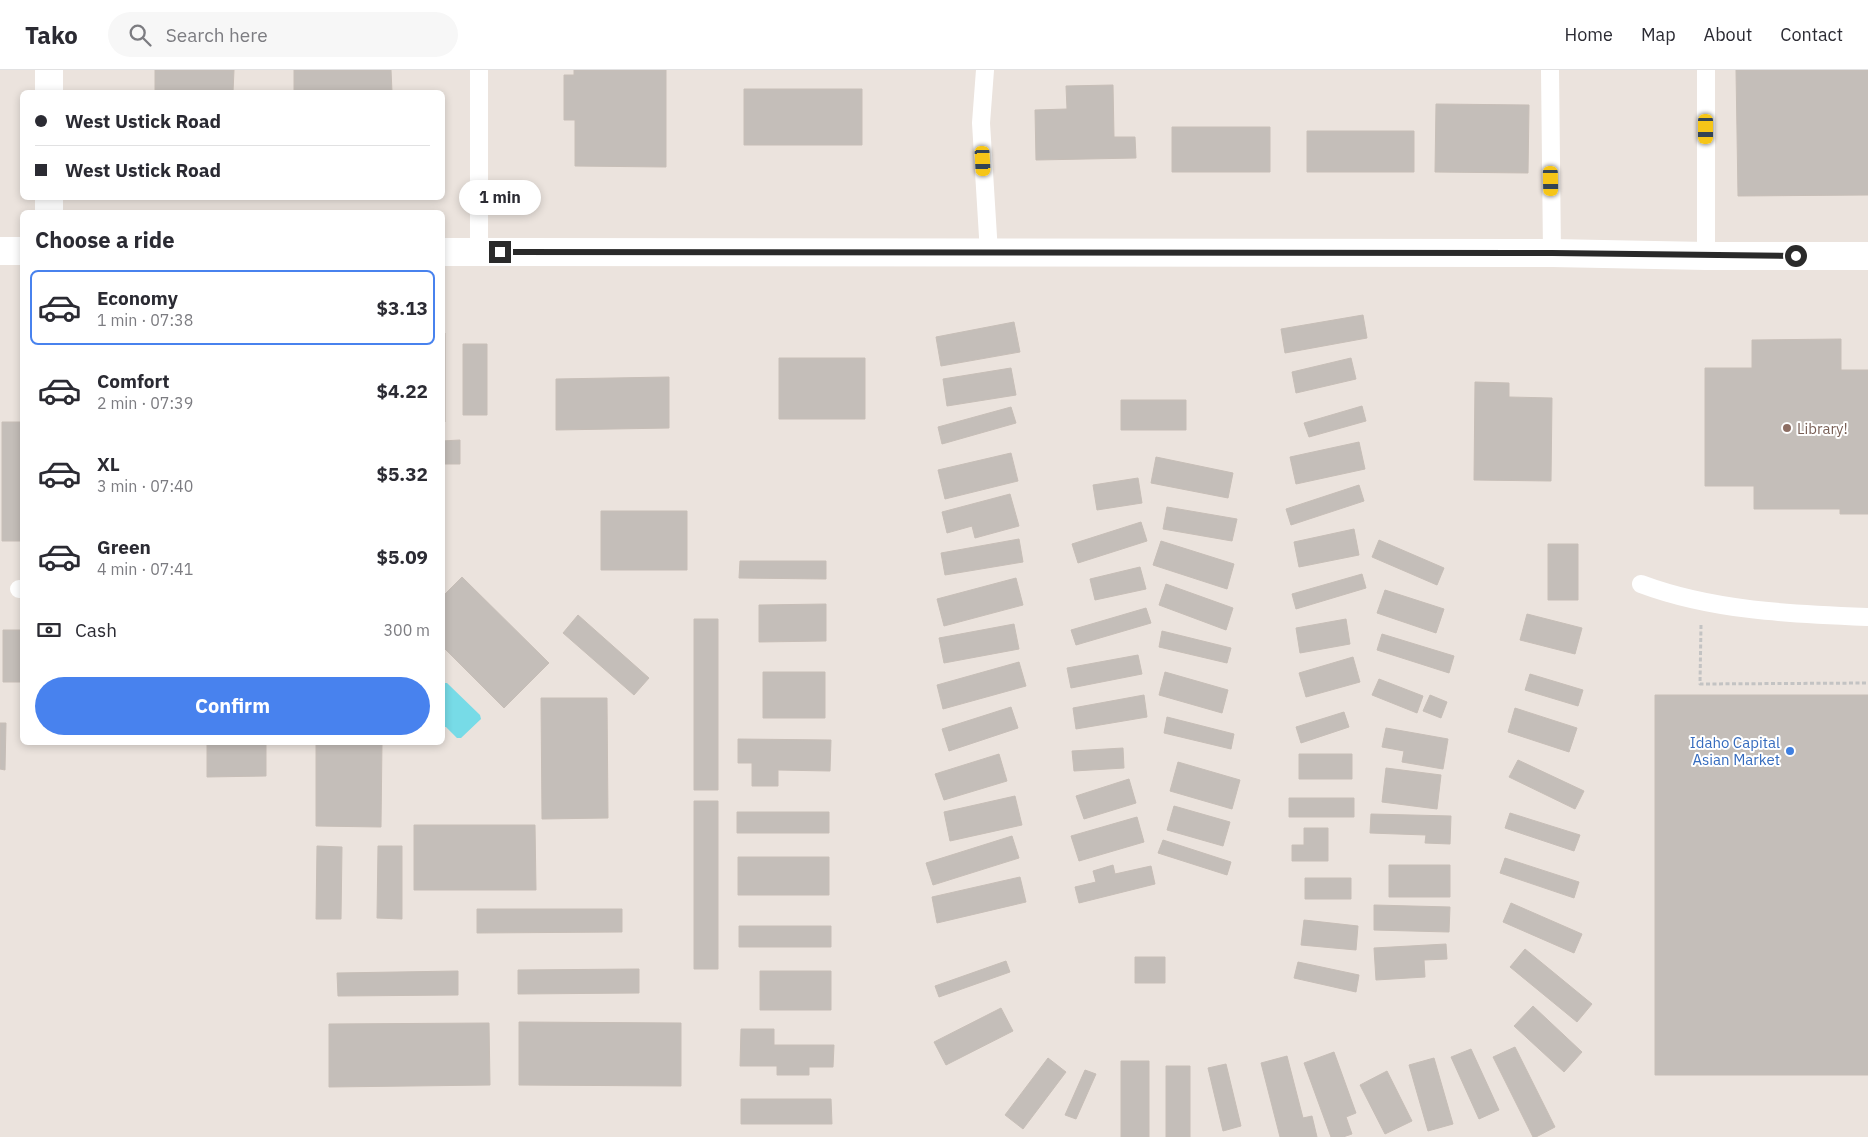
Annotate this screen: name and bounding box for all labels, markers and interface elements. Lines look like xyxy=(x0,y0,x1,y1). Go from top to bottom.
search box xyxy=(108,12,458,57)
text: Tako xyxy=(25,19,78,51)
icon: search xyxy=(126,21,154,49)
text: Search here xyxy=(166,23,268,47)
text: Home xyxy=(1565,23,1613,46)
text: Map xyxy=(1641,23,1676,46)
text: About xyxy=(1704,23,1752,46)
text: Contact xyxy=(1780,23,1843,46)
text: West Ustick Road xyxy=(65,109,221,133)
car xyxy=(1698,114,1713,144)
car xyxy=(974,146,991,176)
text: West Ustick Road xyxy=(65,158,221,182)
car xyxy=(1543,166,1558,196)
callout: 1 min xyxy=(459,180,541,214)
text: 1 min xyxy=(479,187,521,207)
text: Choose a ride xyxy=(35,225,175,254)
route end xyxy=(489,241,511,263)
route start xyxy=(1785,245,1807,267)
icon: car xyxy=(37,285,82,330)
text: Economy xyxy=(97,286,178,310)
text: $3.13 xyxy=(376,296,428,320)
text: 1 min · 07:38 xyxy=(97,310,193,330)
icon: car xyxy=(37,368,82,413)
text: Comfort xyxy=(97,369,170,393)
text: $4.22 xyxy=(376,379,428,403)
text: 2 min · 07:39 xyxy=(97,393,193,413)
place label: Library! xyxy=(1797,419,1848,438)
marker: Library! xyxy=(1781,422,1793,434)
icon: car xyxy=(37,451,82,496)
text: XL xyxy=(97,452,120,476)
text: $5.32 xyxy=(376,462,428,486)
text: 3 min · 07:40 xyxy=(97,476,193,496)
icon: car xyxy=(37,534,82,579)
text: Green xyxy=(97,535,151,559)
text: $5.09 xyxy=(376,545,428,569)
text: 4 min · 07:41 xyxy=(97,559,193,579)
icon: cash xyxy=(35,616,63,644)
text: Cash xyxy=(75,618,117,642)
text: 300 m xyxy=(383,620,430,640)
button: Confirm xyxy=(35,677,430,735)
place label: Idaho Capital Asian Market xyxy=(1690,733,1780,769)
marker: Idaho Capital Asian Market xyxy=(1784,745,1796,757)

